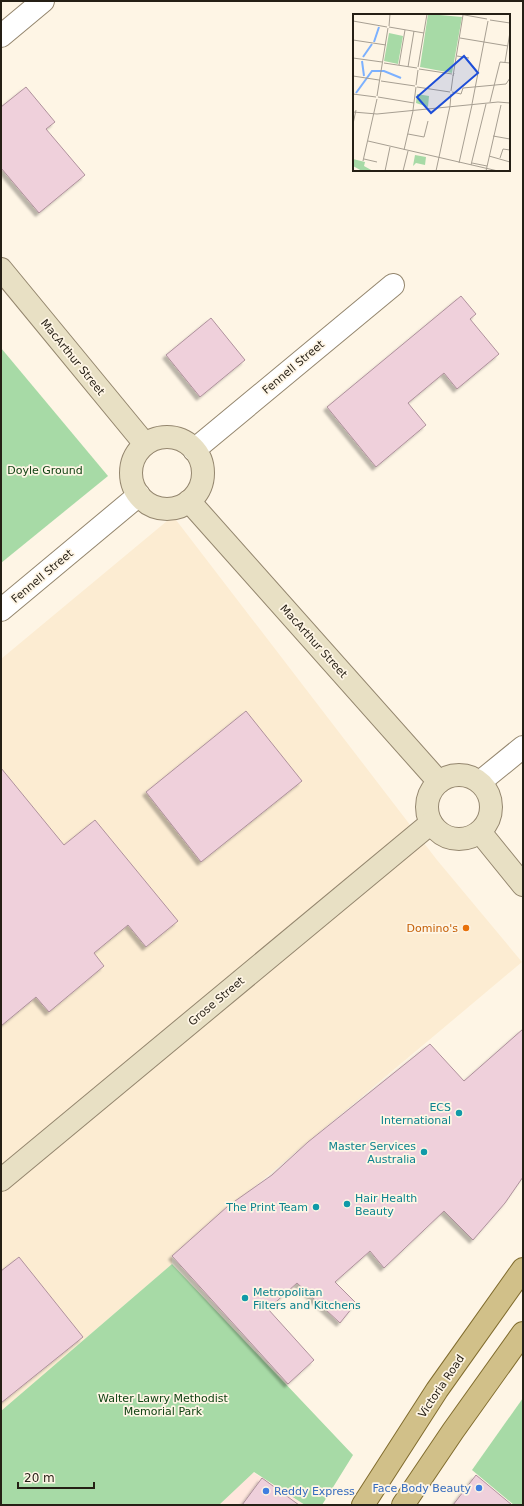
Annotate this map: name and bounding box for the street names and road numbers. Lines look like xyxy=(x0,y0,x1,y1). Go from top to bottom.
street label: MacArthur Street xyxy=(38,317,108,398)
street label: Fennell Street xyxy=(260,337,327,397)
street label: Fennell Street xyxy=(9,546,76,606)
street label: MacArthur Street xyxy=(277,602,350,681)
street label: Grose Street xyxy=(186,974,247,1029)
street label: Victoria Road xyxy=(416,1352,467,1420)

